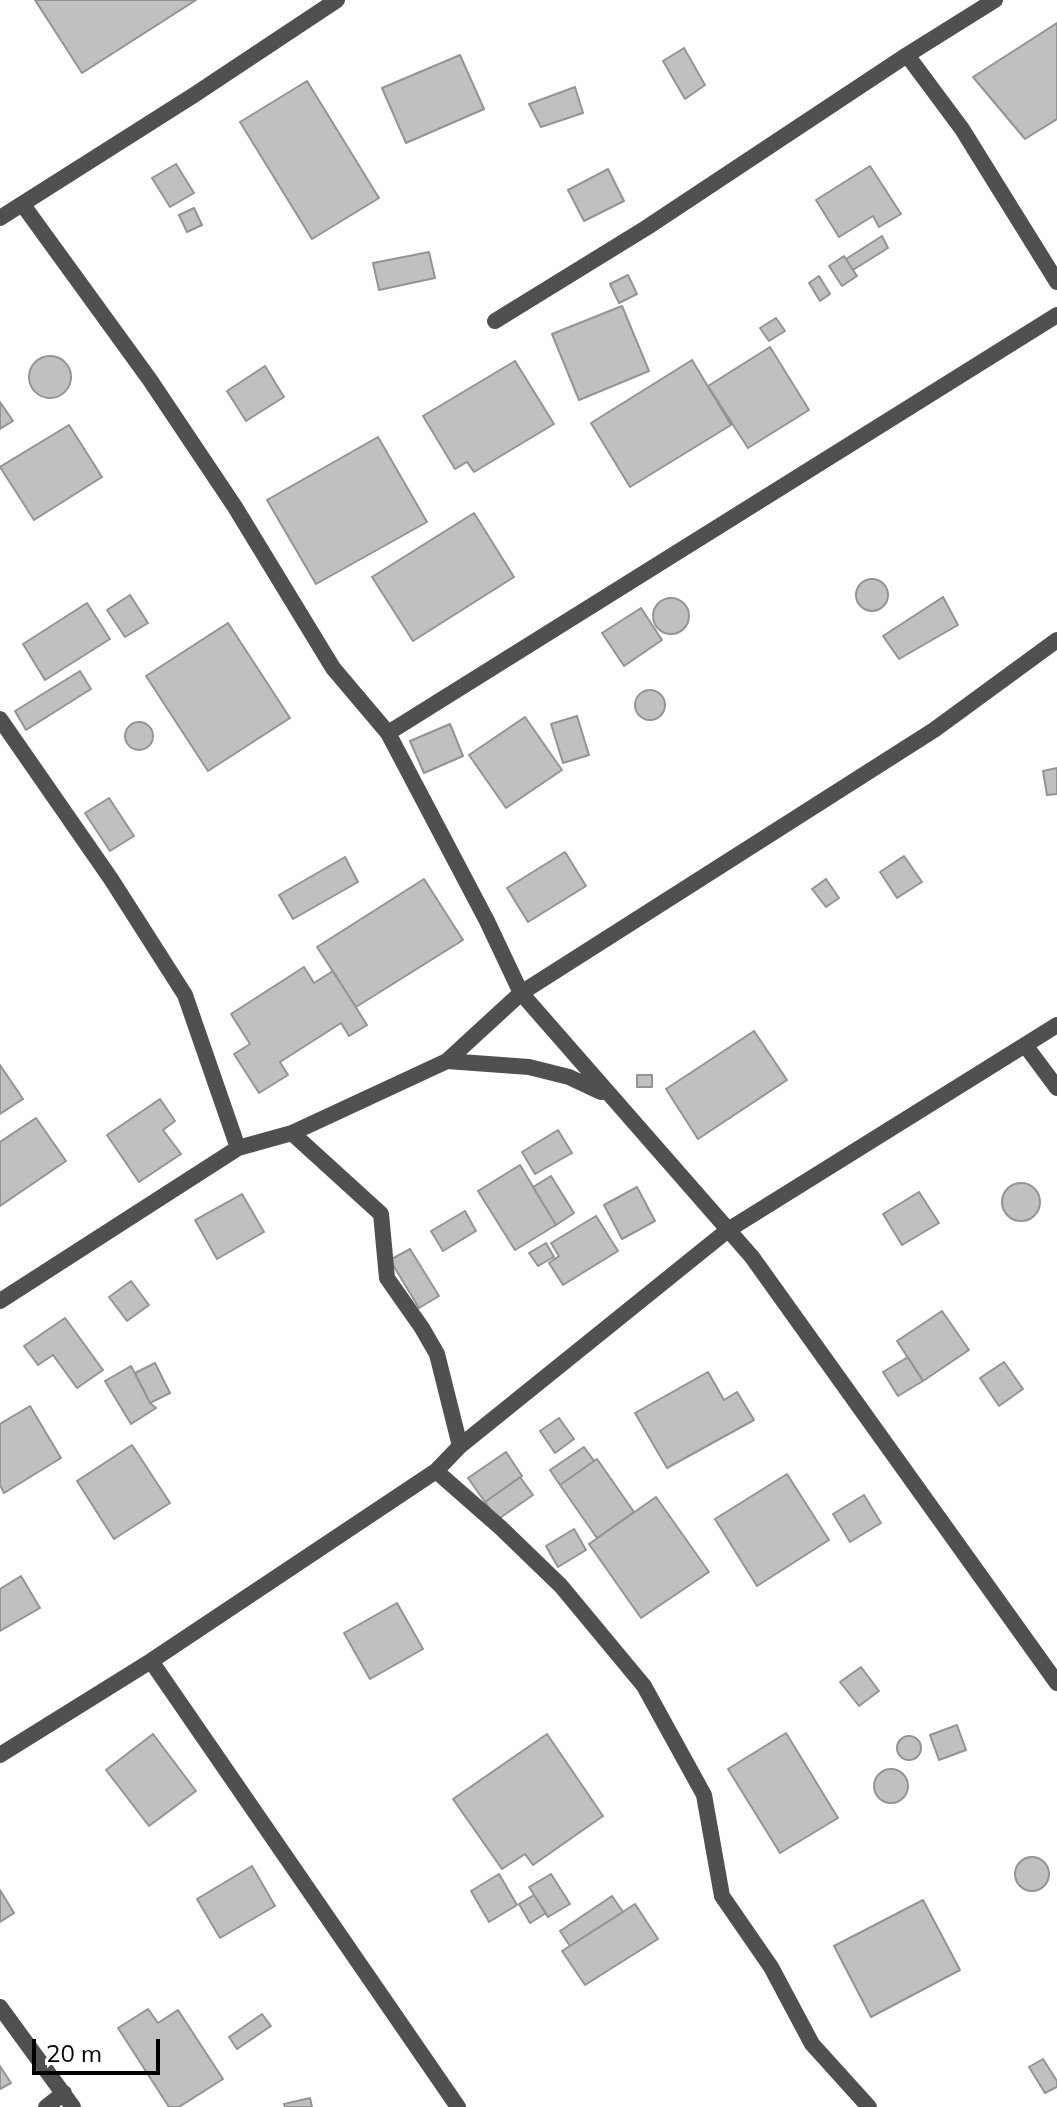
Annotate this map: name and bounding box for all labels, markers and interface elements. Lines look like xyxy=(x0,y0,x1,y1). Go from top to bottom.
scale bar xyxy=(36,2023,164,2073)
text: 20 m xyxy=(46,2038,102,2068)

